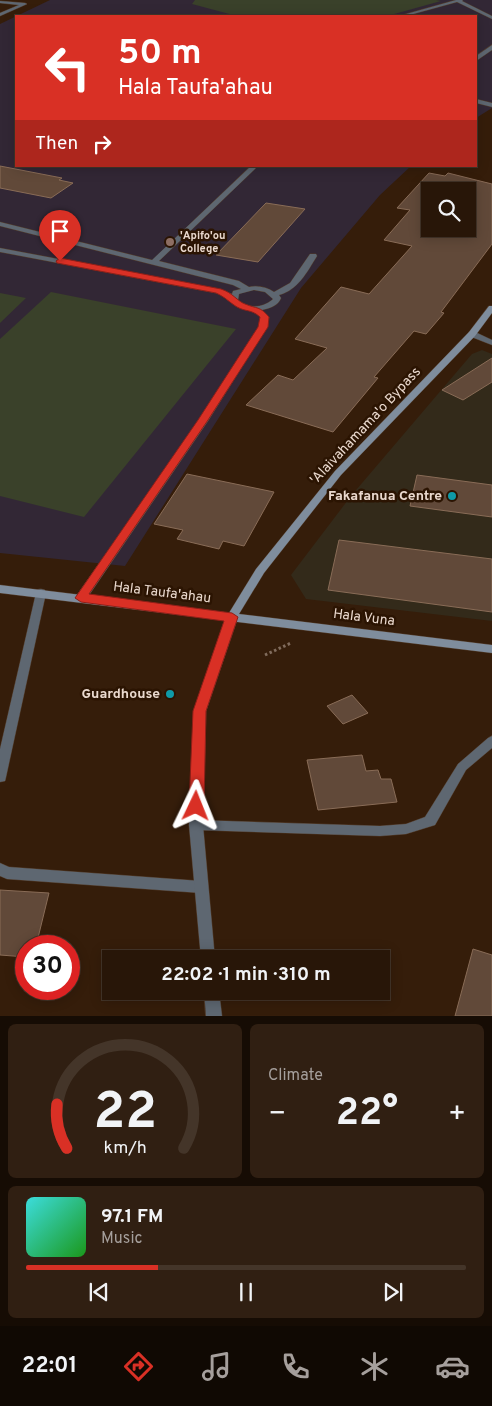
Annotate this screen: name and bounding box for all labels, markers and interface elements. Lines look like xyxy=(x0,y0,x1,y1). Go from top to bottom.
text: 50 m xyxy=(118,32,202,76)
icon: left xyxy=(35,35,100,100)
text: Hala Taufa'ahau xyxy=(118,75,273,102)
icon: right xyxy=(88,130,116,158)
text: Then xyxy=(35,132,78,156)
map controls xyxy=(421,182,476,237)
button: search xyxy=(421,182,476,237)
pin xyxy=(39,210,81,261)
icon: arrive xyxy=(46,217,74,245)
place label: 'Apifo'ou College xyxy=(180,229,225,256)
marker: 'Apifo'ou College xyxy=(164,236,176,248)
street label: 'Alaivahamama'o Bypass xyxy=(307,364,425,488)
place label: Fakafanua Centre xyxy=(328,488,442,505)
marker: Fakafanua Centre xyxy=(446,490,458,502)
street label: Hala Taufa'ahau xyxy=(112,579,212,607)
street label: Hala Vuna xyxy=(332,606,396,630)
place label: Guardhouse xyxy=(82,686,160,703)
marker: Guardhouse xyxy=(164,688,176,700)
position arrow xyxy=(169,779,221,831)
speed limit sign: 30 xyxy=(15,935,80,1000)
text: 22:02 · 1 min · 310 m xyxy=(161,963,331,987)
text: Climate xyxy=(268,1066,323,1086)
text: 22 xyxy=(93,1081,157,1147)
text: 22° xyxy=(336,1090,398,1139)
text: − xyxy=(268,1097,286,1133)
text: + xyxy=(448,1097,466,1133)
text: km/h xyxy=(103,1137,147,1160)
text: 97.1 FM xyxy=(101,1205,163,1229)
text: Music xyxy=(101,1229,142,1249)
icon: previous xyxy=(85,1278,113,1306)
icon: pause xyxy=(232,1278,260,1306)
icon: next xyxy=(379,1278,407,1306)
icon: directions xyxy=(121,1349,156,1384)
icon: music xyxy=(199,1349,234,1384)
icon: phone xyxy=(278,1349,313,1384)
icon: climate xyxy=(357,1349,392,1384)
icon: car xyxy=(435,1349,470,1384)
text: 22:01 xyxy=(22,1353,77,1380)

